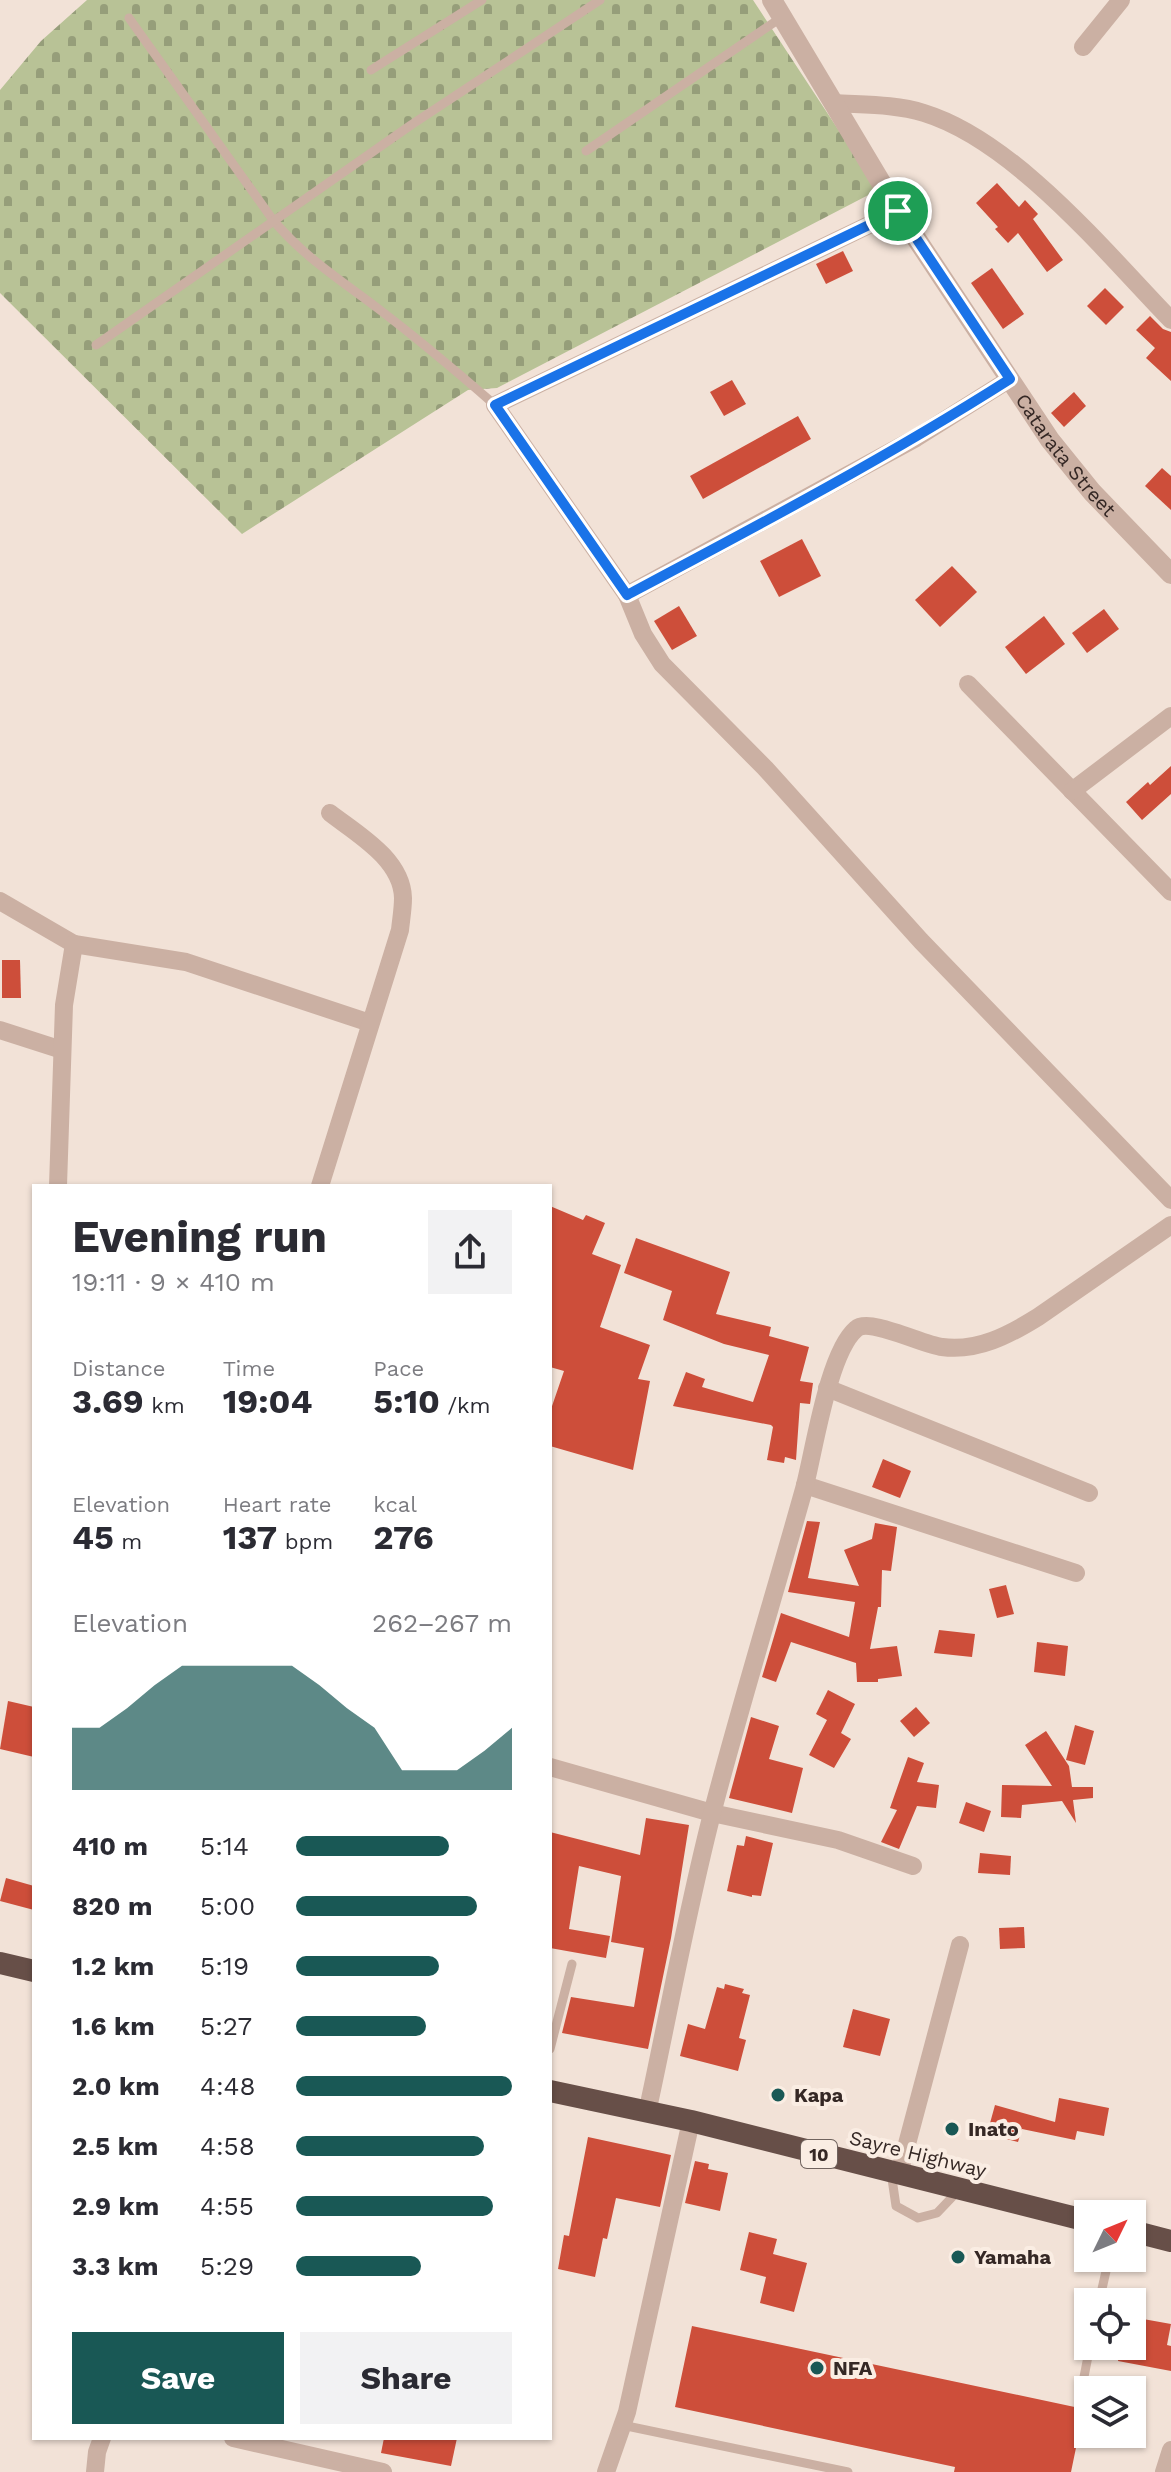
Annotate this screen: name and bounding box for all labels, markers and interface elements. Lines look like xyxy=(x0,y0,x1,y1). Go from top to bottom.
pin xyxy=(864,177,932,245)
icon: arrive xyxy=(876,189,920,233)
street label: Catarata Street xyxy=(1010,389,1121,522)
button: share xyxy=(428,1210,512,1294)
text: Evening run xyxy=(72,1211,327,1263)
text: 19:11 · 9 × 410 m xyxy=(72,1267,275,1297)
text: Distance xyxy=(72,1356,166,1381)
text: Time xyxy=(223,1356,275,1381)
text: Pace xyxy=(373,1356,424,1381)
text: 3.69 xyxy=(72,1381,144,1421)
text: 19:04 xyxy=(223,1381,312,1421)
text: 5:10 xyxy=(373,1381,440,1421)
text: km xyxy=(144,1393,185,1418)
text: /km xyxy=(440,1393,491,1418)
text: Elevation xyxy=(72,1492,170,1517)
text: Heart rate xyxy=(223,1492,331,1517)
text: kcal xyxy=(373,1492,417,1517)
text: 45 xyxy=(72,1517,114,1557)
text: 137 xyxy=(223,1517,277,1557)
text: 276 xyxy=(373,1517,434,1557)
text: m xyxy=(114,1529,142,1554)
text: bpm xyxy=(277,1529,333,1554)
text: Elevation xyxy=(72,1608,188,1638)
text: 262–267 m xyxy=(372,1608,512,1638)
text: 410 m xyxy=(72,1831,148,1861)
text: 5:14 xyxy=(200,1831,249,1861)
text: 820 m xyxy=(72,1891,152,1921)
text: 5:00 xyxy=(200,1891,255,1921)
text: 1.2 km xyxy=(72,1951,154,1981)
text: 5:19 xyxy=(200,1951,249,1981)
text: 1.6 km xyxy=(72,2011,155,2041)
text: 5:27 xyxy=(200,2011,252,2041)
text: 2.0 km xyxy=(72,2071,160,2101)
text: 4:48 xyxy=(200,2071,255,2101)
place label: Kapa xyxy=(794,2083,844,2107)
marker: Kapa xyxy=(769,2086,787,2104)
place label: Inato xyxy=(968,2117,1019,2141)
marker: Inato xyxy=(943,2120,961,2138)
street label: Sayre Highway xyxy=(847,2125,990,2183)
text: 2.5 km xyxy=(72,2131,158,2161)
text: 4:58 xyxy=(200,2131,255,2161)
road number: 10 xyxy=(801,2140,837,2168)
text: 2.9 km xyxy=(72,2191,159,2221)
text: 4:55 xyxy=(200,2191,254,2221)
north arrow xyxy=(1074,2200,1146,2272)
map controls xyxy=(1074,2200,1146,2448)
place label: Yamaha xyxy=(974,2245,1051,2269)
marker: Yamaha xyxy=(949,2248,967,2266)
text: 3.3 km xyxy=(72,2251,158,2281)
text: 5:29 xyxy=(200,2251,254,2281)
button: locate xyxy=(1074,2288,1146,2360)
button: Save xyxy=(72,2332,284,2424)
button: Share xyxy=(300,2332,512,2424)
place label: NFA xyxy=(833,2356,873,2380)
marker: NFA xyxy=(808,2359,826,2377)
button: layers xyxy=(1074,2376,1146,2448)

